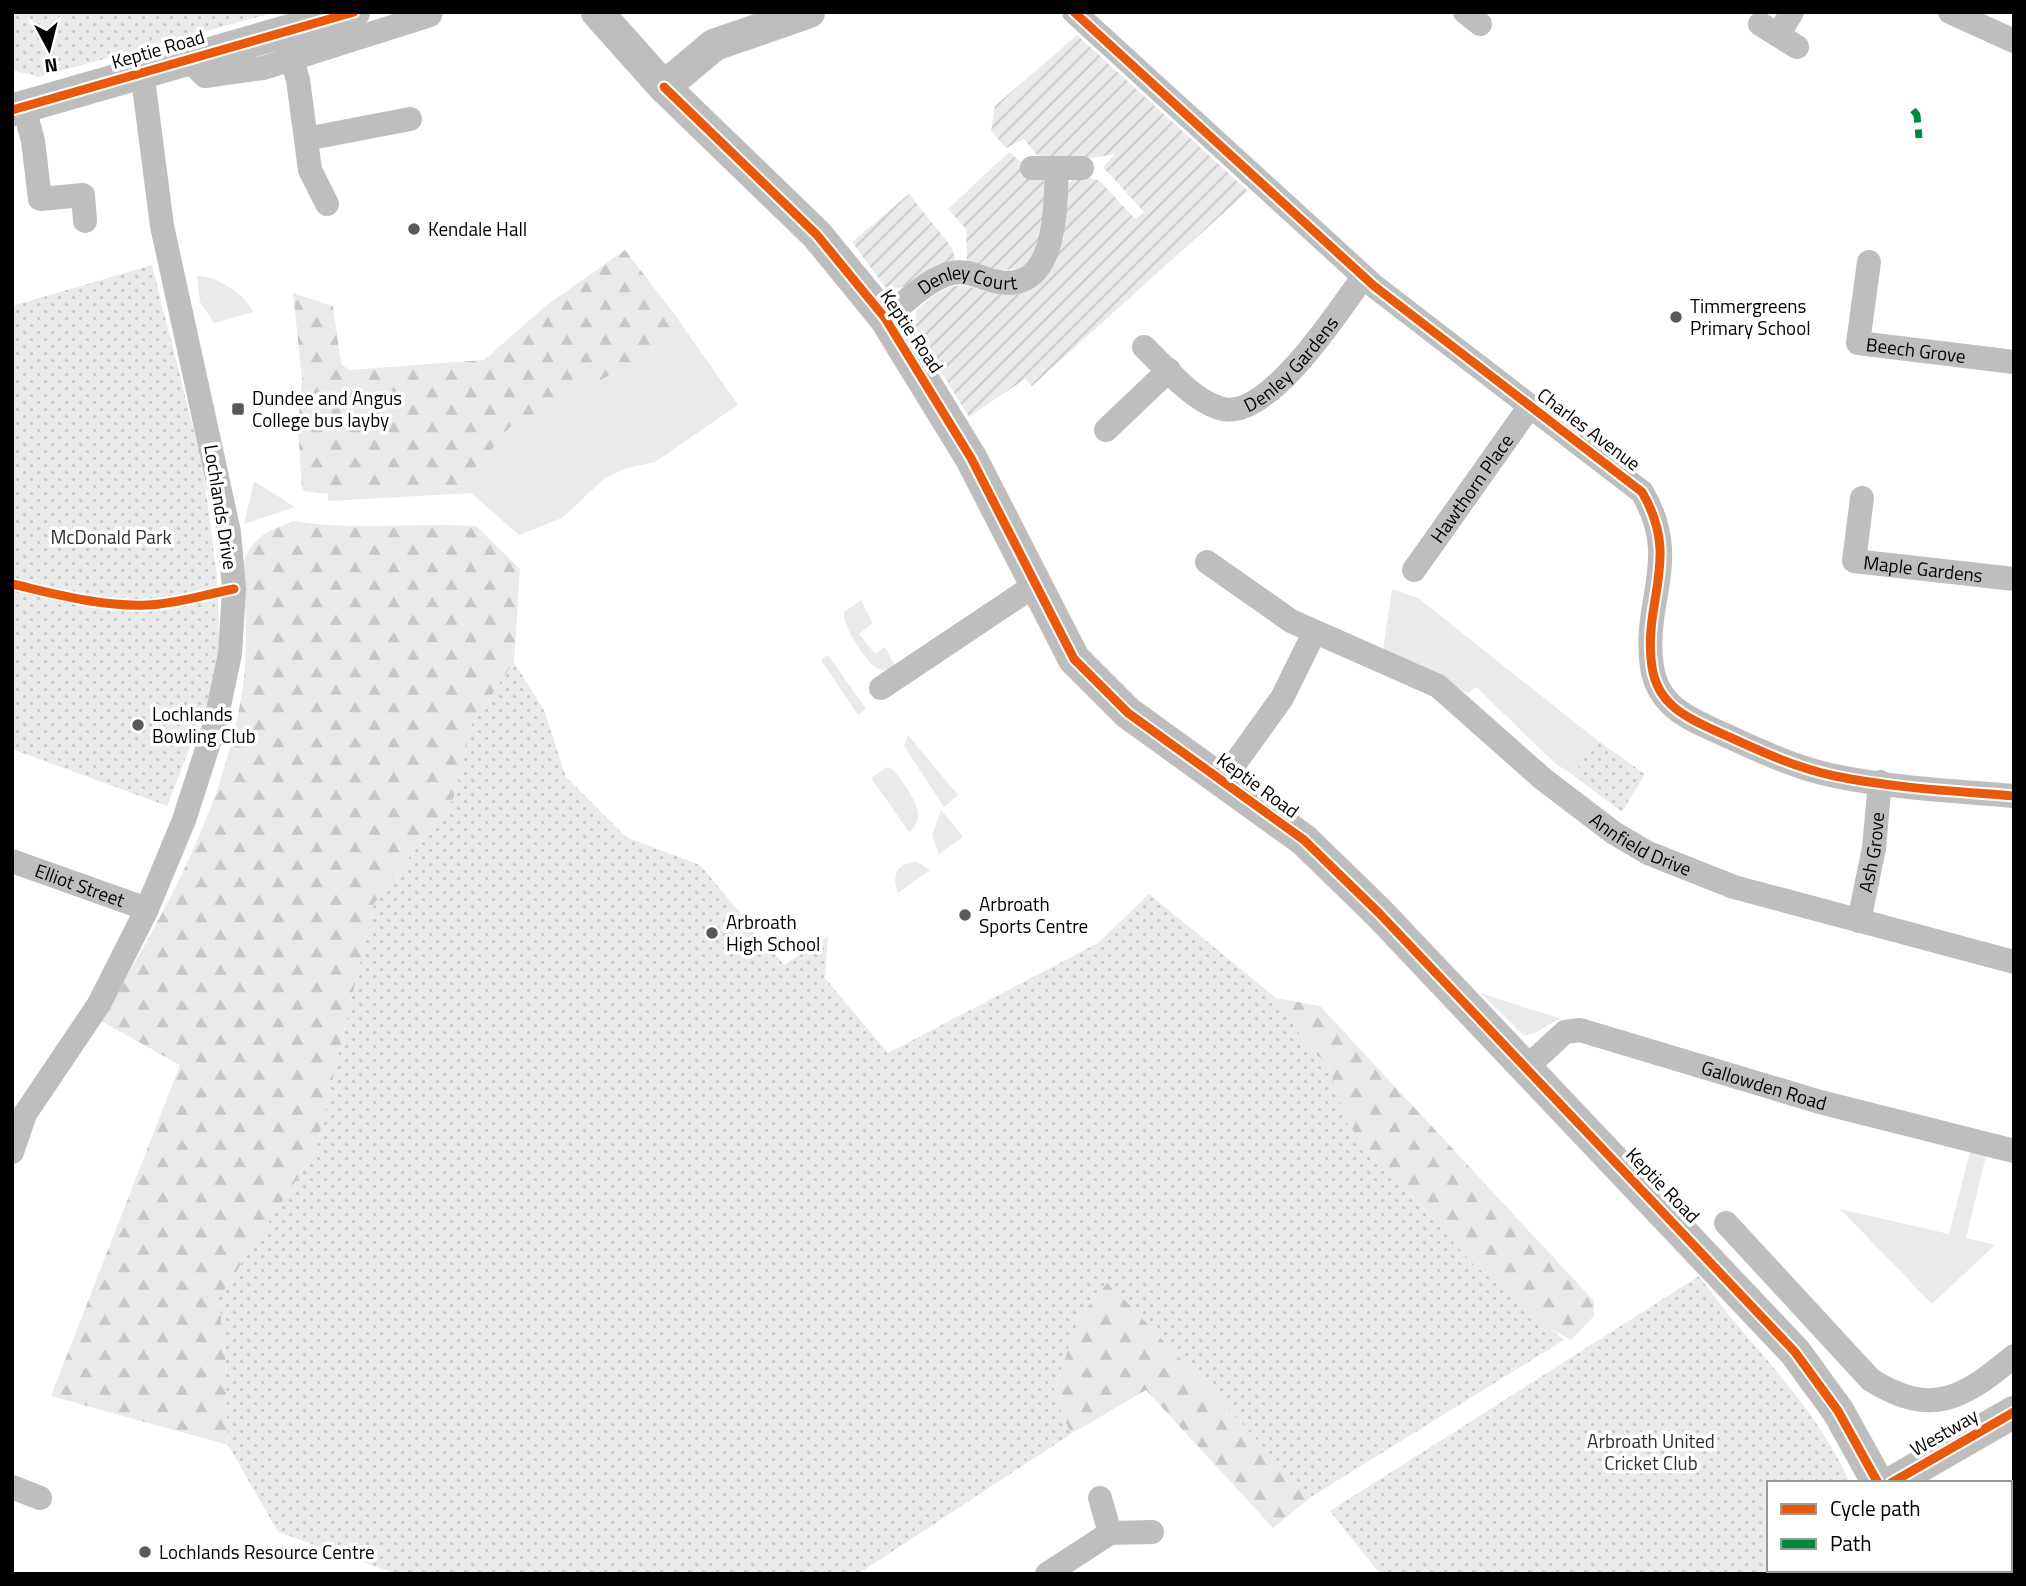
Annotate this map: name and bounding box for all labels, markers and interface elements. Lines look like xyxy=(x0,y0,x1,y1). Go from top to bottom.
north arrow xyxy=(14,14,84,84)
street label: Keptie Road xyxy=(108,21,208,76)
text: N xyxy=(43,51,59,82)
place label: Kendale Hall xyxy=(428,214,527,243)
marker: Kendale Hall xyxy=(406,221,422,237)
street label: Denley Court xyxy=(911,257,1019,301)
street label: Keptie Road xyxy=(874,283,951,379)
place label: Timmergreens Primary School xyxy=(1690,291,1811,342)
street label: Denley Gardens xyxy=(1238,309,1345,419)
marker: Timmergreens Primary School xyxy=(1668,309,1684,325)
street label: Beech Grove xyxy=(1864,329,1967,370)
street label: Charles Avenue xyxy=(1531,380,1647,477)
place label: Dundee and Angus College bus layby xyxy=(252,383,402,434)
marker: Dundee and Angus College bus layby xyxy=(230,401,246,417)
street label: Hawthorn Place xyxy=(1423,428,1520,549)
street label: Lochlands Drive xyxy=(197,442,246,572)
park label: McDonald Park xyxy=(50,522,172,551)
street label: Maple Gardens xyxy=(1862,547,1985,589)
place label: Lochlands Bowling Club xyxy=(152,699,256,750)
marker: Lochlands Bowling Club xyxy=(130,717,146,733)
street label: Keptie Road xyxy=(1211,745,1306,824)
street label: Annfield Drive xyxy=(1584,805,1696,883)
street label: Ash Grove xyxy=(1850,811,1891,895)
street label: Elliot Street xyxy=(31,855,129,914)
place label: Arbroath Sports Centre xyxy=(979,889,1088,940)
place label: Arbroath High School xyxy=(726,907,820,958)
marker: Arbroath Sports Centre xyxy=(957,907,973,923)
marker: Arbroath High School xyxy=(704,925,720,941)
street label: Gallowden Road xyxy=(1698,1052,1830,1117)
street label: Keptie Road xyxy=(1620,1140,1707,1229)
street label: Westway xyxy=(1904,1400,1983,1463)
park label: Arbroath United Cricket Club xyxy=(1587,1426,1715,1477)
legend xyxy=(1767,1481,2012,1572)
text: Cycle path xyxy=(1830,1492,1921,1524)
text: Path xyxy=(1830,1527,1872,1559)
place label: Lochlands Resource Centre xyxy=(159,1537,375,1566)
marker: Lochlands Resource Centre xyxy=(137,1544,153,1560)

